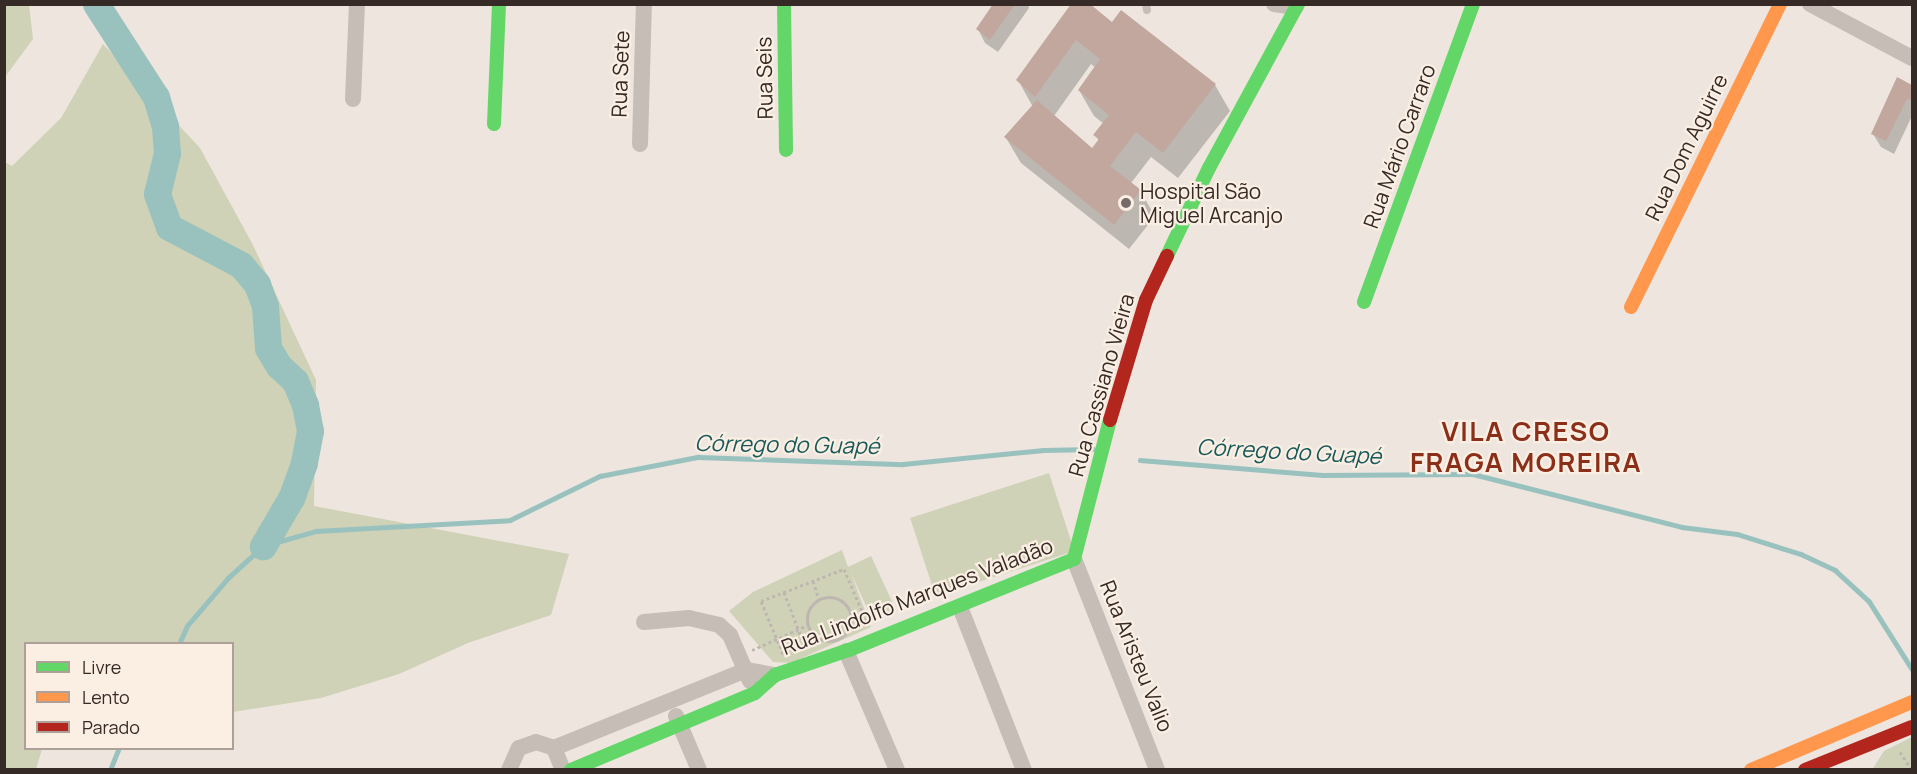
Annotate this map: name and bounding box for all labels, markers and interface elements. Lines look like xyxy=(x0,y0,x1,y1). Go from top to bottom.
street label: Rua Sete xyxy=(606,30,634,118)
street label: Rua Seis xyxy=(751,36,777,120)
street label: Rua Mário Carraro xyxy=(1358,60,1440,232)
street label: Rua Dom Aguirre xyxy=(1640,69,1732,225)
place label: Hospital São Miguel Arcanjo xyxy=(1140,178,1283,228)
marker: Hospital São Miguel Arcanjo xyxy=(1117,194,1135,212)
street label: Rua Cassiano Vieira xyxy=(1063,291,1139,479)
district label: VILA CRESO FRAGA MOREIRA xyxy=(1410,414,1642,477)
water label: Córrego do Guapé xyxy=(694,430,880,460)
water label: Córrego do Guapé xyxy=(1196,434,1382,470)
street label: Rua Lindolfo Marques Valadão xyxy=(778,532,1056,660)
street label: Rua Aristeu Valio xyxy=(1095,577,1179,735)
legend xyxy=(24,642,234,750)
text: Livre xyxy=(82,655,121,679)
text: Lento xyxy=(82,685,130,709)
text: Parado xyxy=(82,715,140,739)

